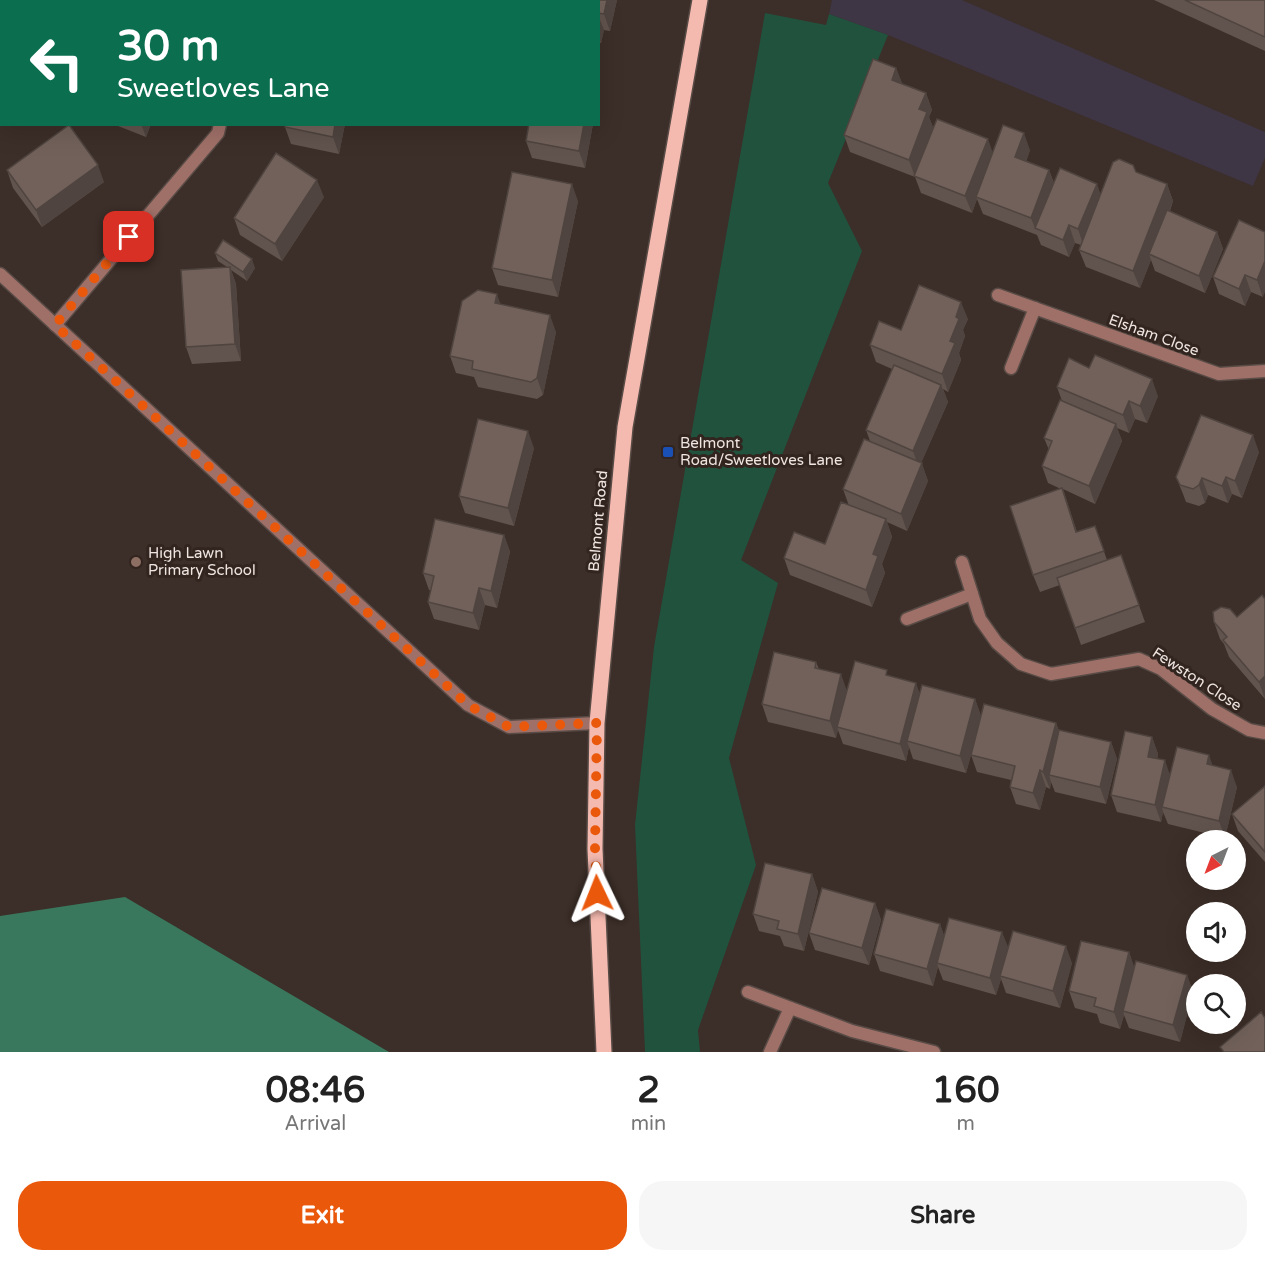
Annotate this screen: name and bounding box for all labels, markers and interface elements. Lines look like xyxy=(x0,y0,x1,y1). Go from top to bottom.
text: 30 m xyxy=(117,21,219,72)
icon: left xyxy=(18,24,96,102)
text: Sweetloves Lane xyxy=(117,72,330,105)
pin xyxy=(103,211,154,262)
icon: arrive xyxy=(112,220,145,253)
street label: Elsham Close xyxy=(1106,310,1202,360)
place label: Belmont Road/Sweetloves Lane xyxy=(680,434,842,469)
marker: Belmont Road/Sweetloves Lane xyxy=(661,445,675,459)
street label: Belmont Road xyxy=(585,470,611,572)
place label: High Lawn Primary School xyxy=(148,544,256,579)
marker: High Lawn Primary School xyxy=(129,555,143,569)
street label: Fewston Close xyxy=(1149,643,1245,715)
north arrow xyxy=(1186,830,1246,890)
map controls xyxy=(1186,830,1246,1034)
position arrow xyxy=(565,861,629,925)
button: sound xyxy=(1186,902,1246,962)
button: search xyxy=(1186,974,1246,1034)
text: 08:46 xyxy=(265,1069,365,1112)
text: 2 xyxy=(637,1069,660,1112)
text: 160 xyxy=(932,1069,1000,1112)
text: Arrival xyxy=(284,1112,346,1136)
text: min xyxy=(631,1112,666,1136)
text: m xyxy=(956,1112,975,1136)
button: Exit xyxy=(18,1181,627,1250)
button: Share xyxy=(639,1181,1247,1250)

